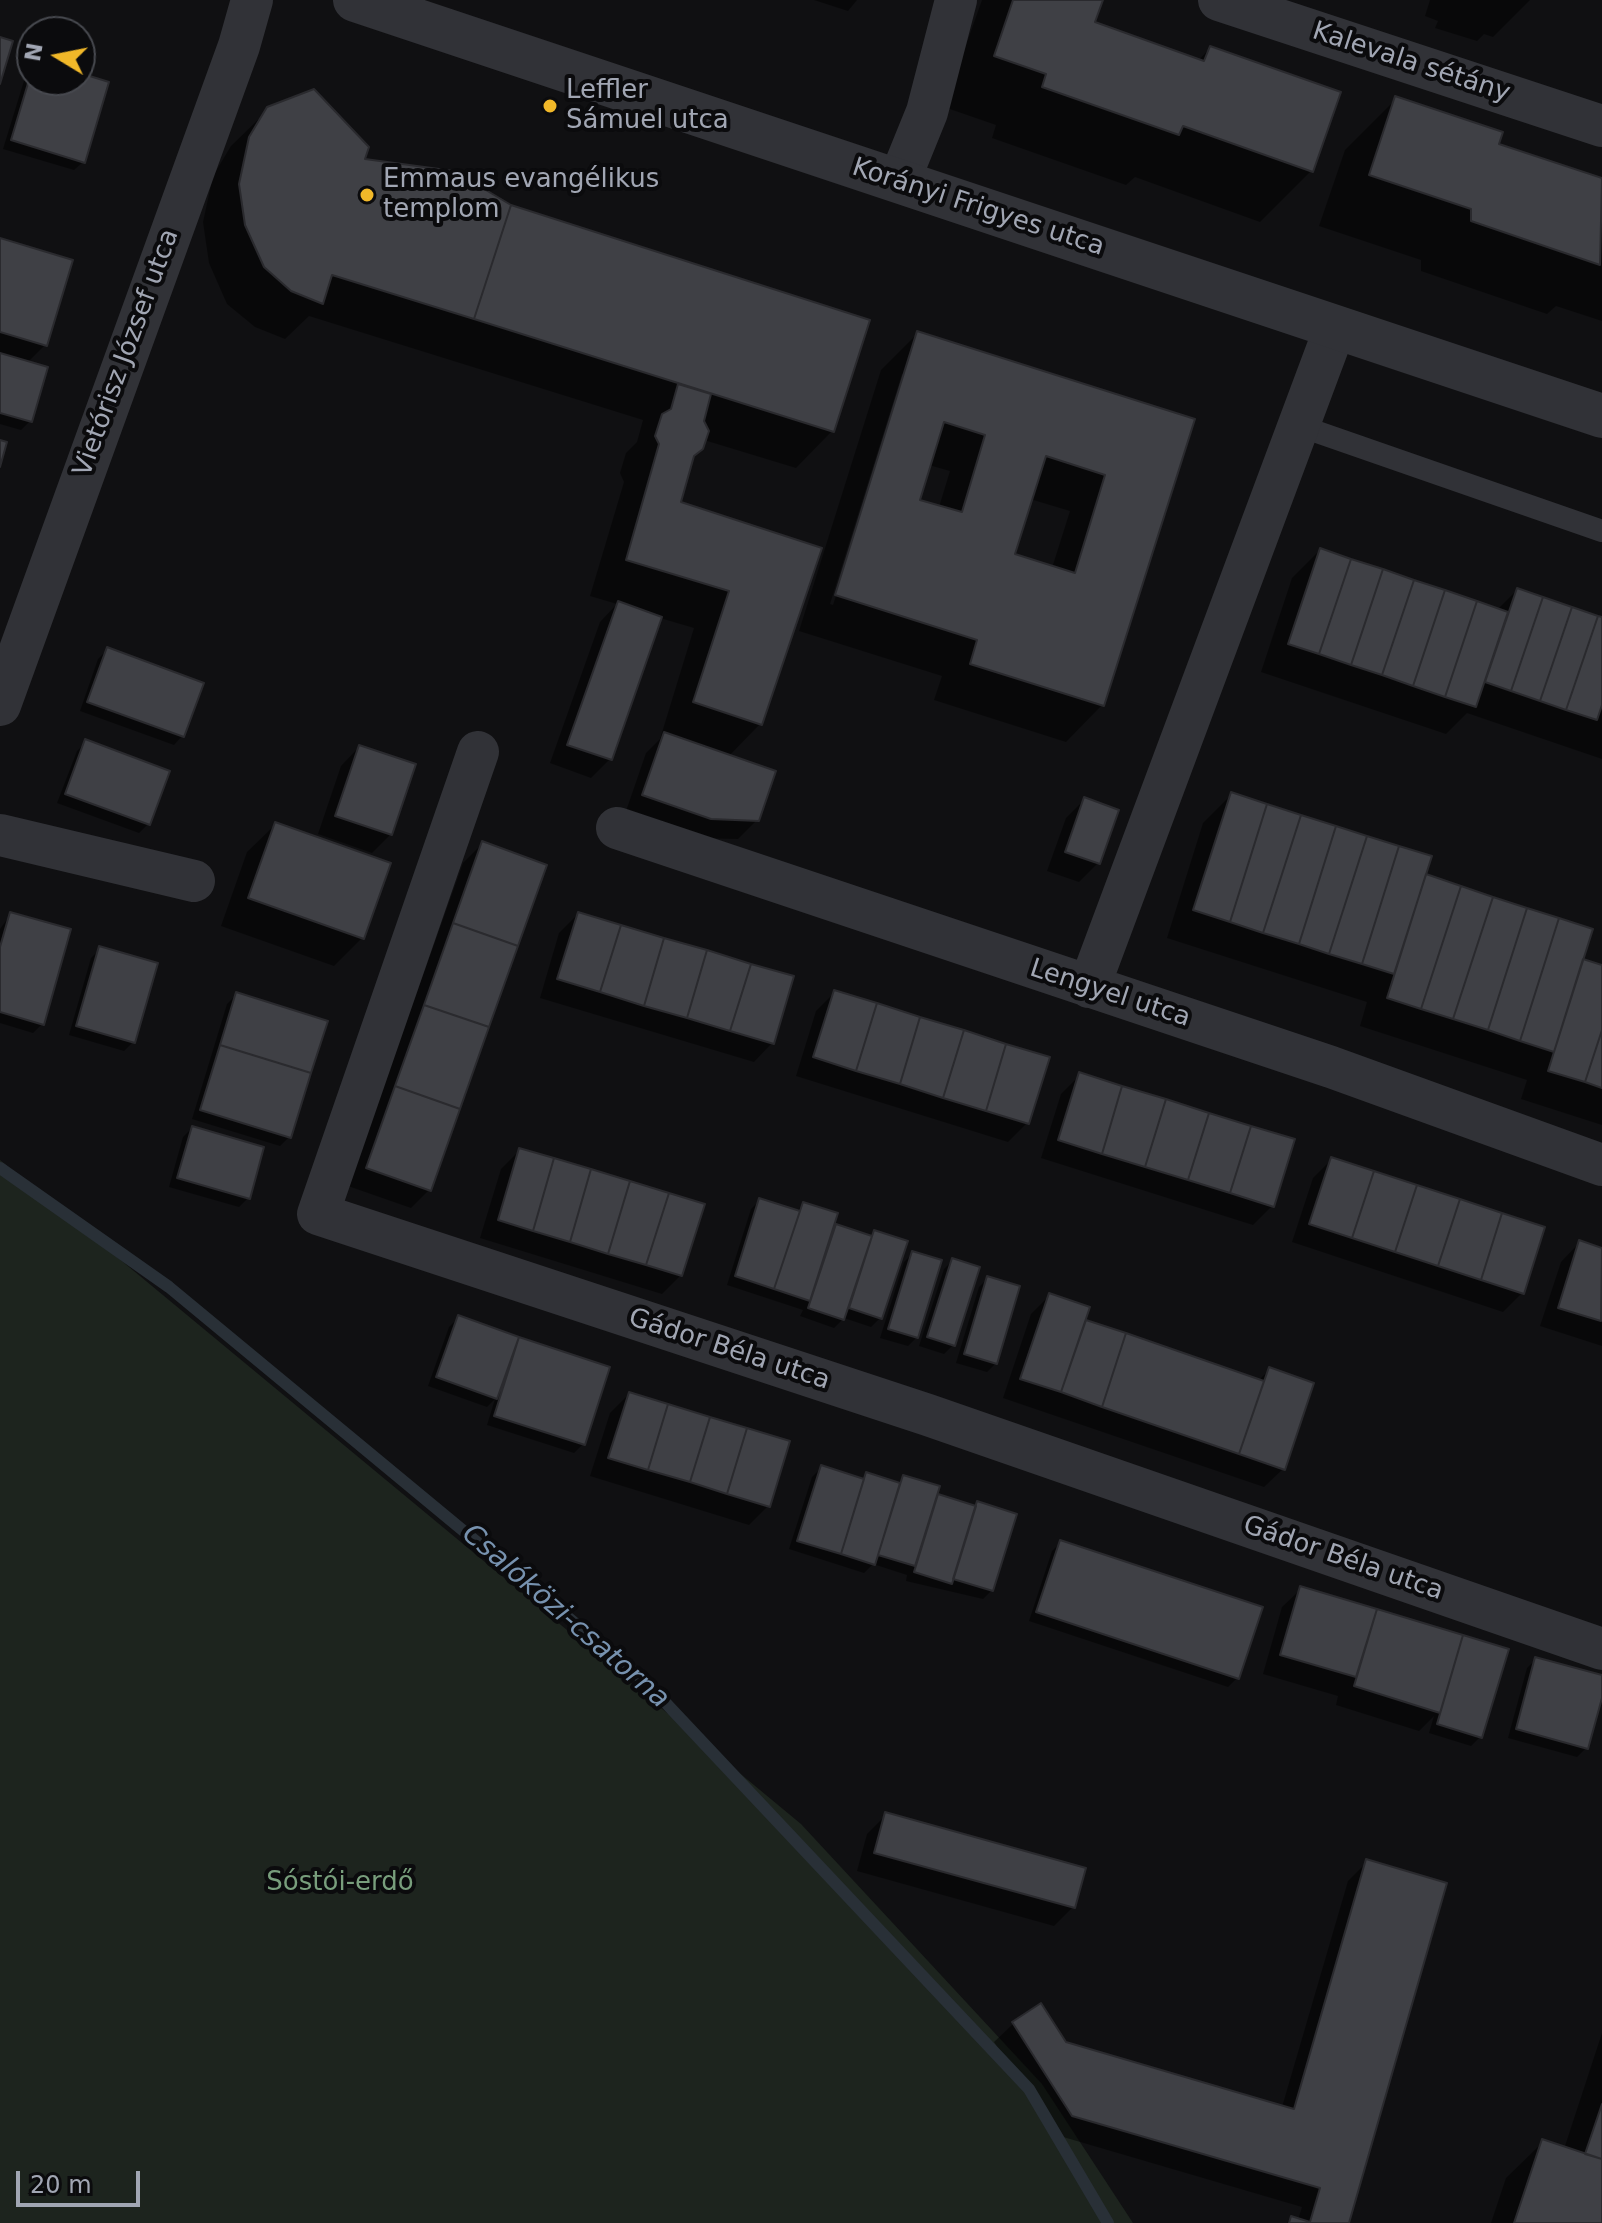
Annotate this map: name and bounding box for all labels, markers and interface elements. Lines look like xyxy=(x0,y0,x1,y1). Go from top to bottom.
north arrow xyxy=(16,16,96,96)
street label: Kalevala sétány xyxy=(1308,16,1514,110)
text: N xyxy=(20,41,48,63)
place label: Leffler Sámuel utca xyxy=(566,75,729,136)
marker: Leffler Sámuel utca xyxy=(541,97,559,115)
street label: Korányi Frigyes utca xyxy=(848,152,1108,264)
place label: Emmaus evangélikus templom xyxy=(383,164,659,226)
marker: Emmaus evangélikus templom xyxy=(358,186,376,204)
street label: Vietórisz József utca xyxy=(68,225,186,481)
street label: Lengyel utca xyxy=(1026,953,1194,1035)
street label: Gádor Béla utca xyxy=(625,1303,833,1397)
street label: Gádor Béla utca xyxy=(1239,1510,1447,1608)
water label: Csalóközi-csatorna xyxy=(454,1518,676,1716)
park label: Sóstói-erdő xyxy=(266,1867,414,1899)
scale bar xyxy=(20,2155,144,2205)
text: 20 m xyxy=(30,2171,92,2199)

